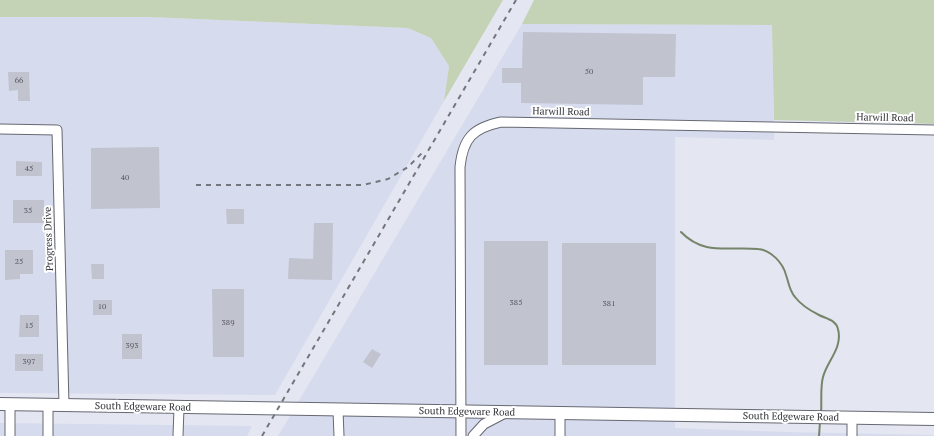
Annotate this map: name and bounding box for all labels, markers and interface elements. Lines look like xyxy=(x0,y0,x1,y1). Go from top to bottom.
house number: 50 xyxy=(585,67,593,77)
house number: 66 xyxy=(15,76,23,86)
street label: Harwill Road xyxy=(532,106,590,118)
street label: Harwill Road xyxy=(856,112,914,124)
house number: 45 xyxy=(25,164,33,174)
house number: 40 xyxy=(121,173,129,183)
house number: 35 xyxy=(24,206,32,216)
street label: Progress Drive xyxy=(42,207,56,271)
house number: 25 xyxy=(15,257,23,267)
house number: 385 xyxy=(510,298,522,308)
house number: 381 xyxy=(603,299,615,309)
house number: 10 xyxy=(98,302,106,312)
house number: 389 xyxy=(222,318,234,328)
house number: 15 xyxy=(25,321,33,331)
house number: 393 xyxy=(126,341,138,351)
house number: 397 xyxy=(23,357,35,367)
street label: South Edgeware Road xyxy=(95,400,191,414)
street label: South Edgeware Road xyxy=(419,405,515,419)
street label: South Edgeware Road xyxy=(743,410,839,424)

